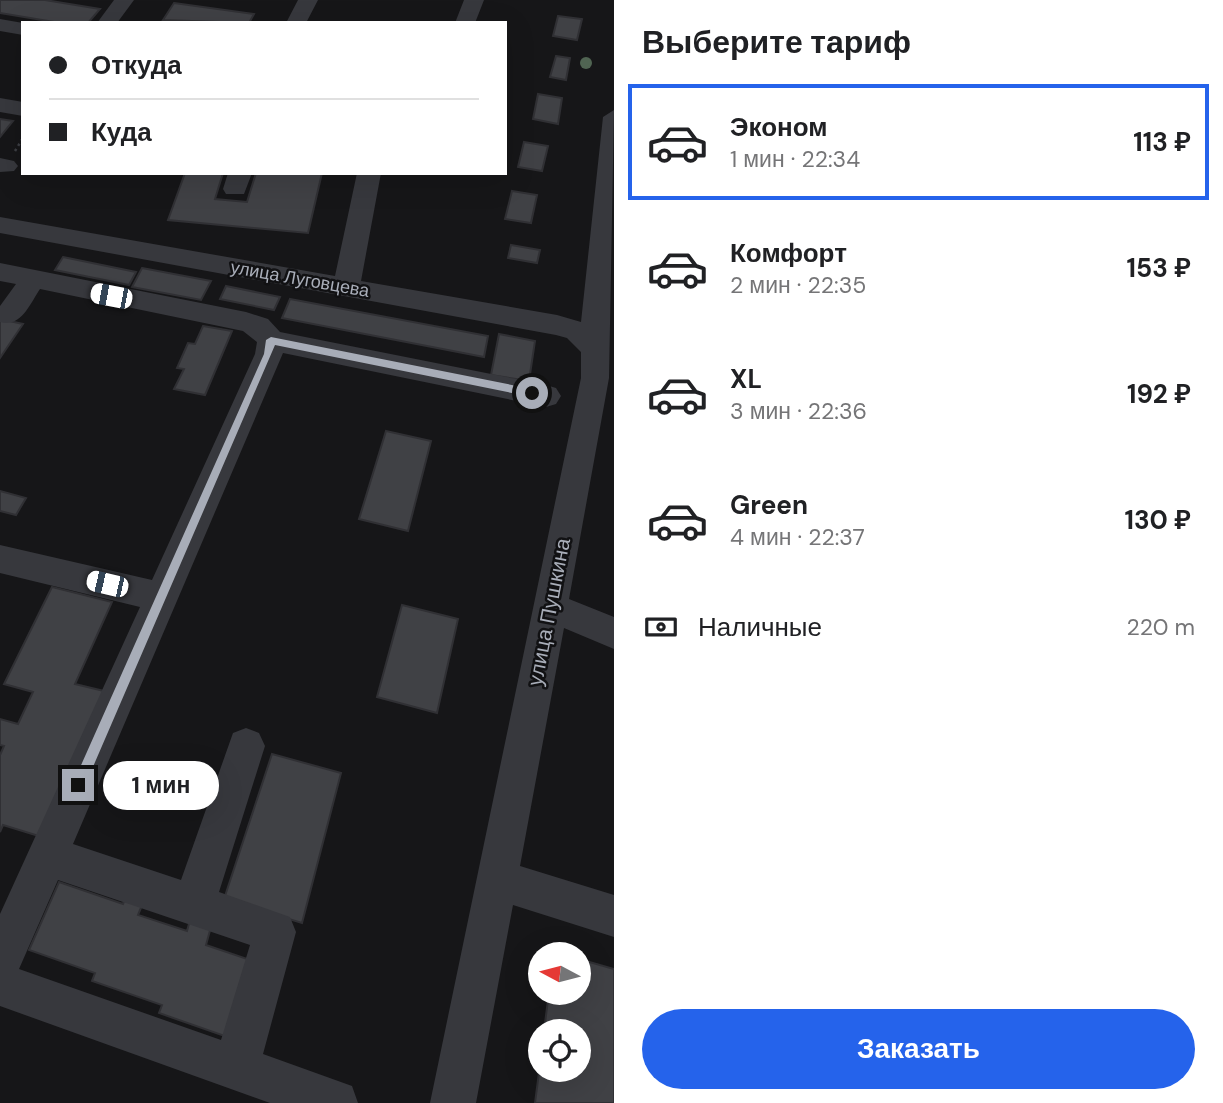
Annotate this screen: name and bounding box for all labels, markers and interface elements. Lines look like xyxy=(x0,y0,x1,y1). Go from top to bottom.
text: Выберите тариф xyxy=(642,21,911,63)
text: Откуда xyxy=(91,48,182,82)
text: Эконом xyxy=(730,110,828,144)
icon: car xyxy=(646,111,709,174)
text: Куда xyxy=(91,115,152,149)
text: 113 ₽ xyxy=(1133,125,1191,159)
text: 1 мин · 22:34 xyxy=(730,144,860,174)
text: Комфорт xyxy=(730,236,847,270)
icon: car xyxy=(646,237,709,300)
text: 153 ₽ xyxy=(1127,251,1191,285)
street label: улица Луговцева xyxy=(229,255,372,303)
text: 2 мин · 22:35 xyxy=(730,270,866,300)
car xyxy=(89,282,134,310)
text: XL xyxy=(730,362,762,396)
icon: car xyxy=(646,363,709,426)
route start xyxy=(516,377,548,409)
text: 192 ₽ xyxy=(1127,377,1191,411)
text: 3 мин · 22:36 xyxy=(730,396,867,426)
text: Green xyxy=(730,488,808,522)
icon: car xyxy=(646,489,709,552)
text: 130 ₽ xyxy=(1124,503,1191,537)
text: 4 мин · 22:37 xyxy=(730,522,865,552)
street label: улица Пушкина xyxy=(521,535,577,688)
car xyxy=(85,569,130,599)
icon: cash xyxy=(642,608,680,646)
text: Наличные xyxy=(698,610,822,644)
text: 220 m xyxy=(1126,612,1195,642)
callout: 1 мин xyxy=(102,760,218,810)
route end xyxy=(62,769,94,801)
text: 1 мин xyxy=(132,770,190,800)
north arrow xyxy=(528,942,592,1004)
map controls xyxy=(528,942,591,1082)
button: Заказать xyxy=(642,1009,1195,1089)
button: locate xyxy=(528,1019,591,1082)

